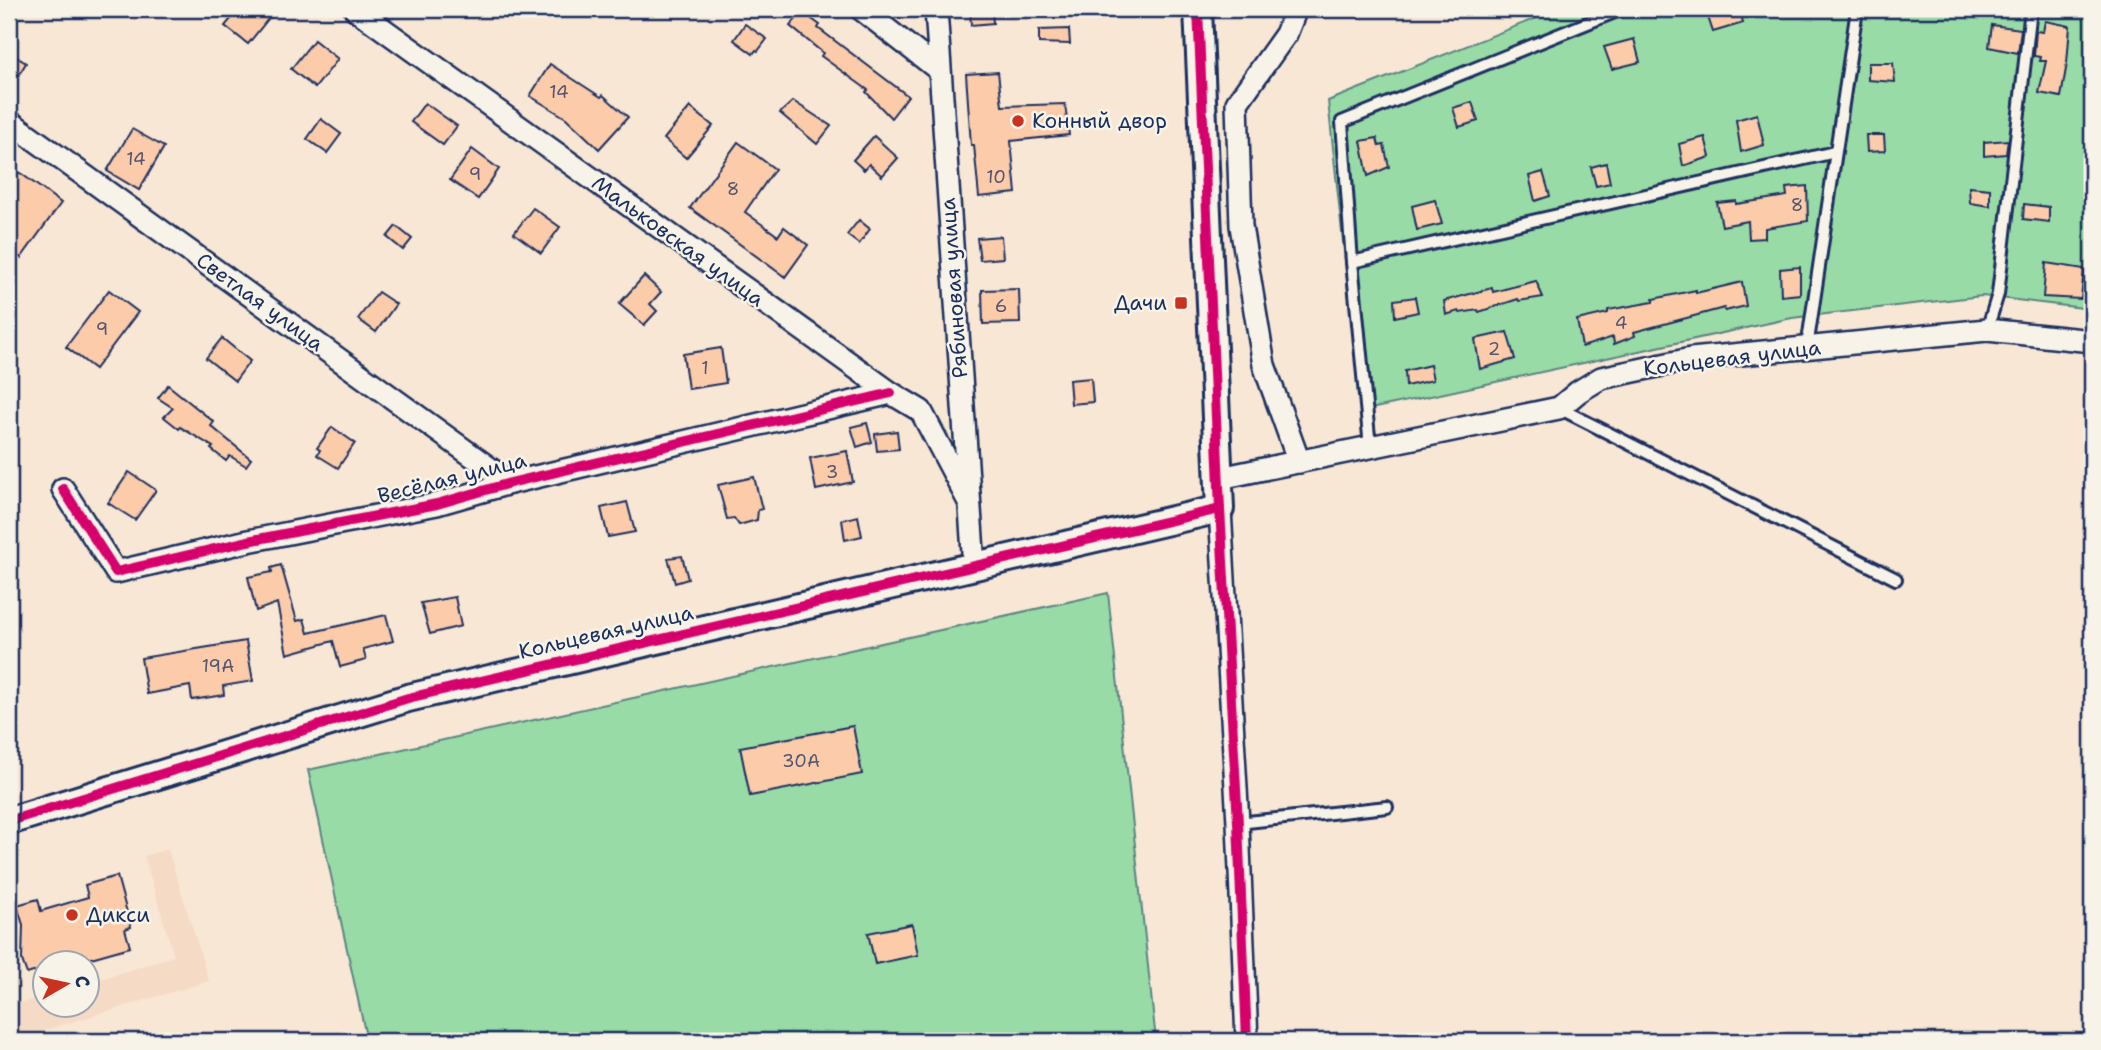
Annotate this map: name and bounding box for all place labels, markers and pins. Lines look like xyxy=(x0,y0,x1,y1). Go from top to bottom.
place label: Конный двор xyxy=(1032,107,1167,135)
marker: Конный двор xyxy=(1010,113,1026,129)
place label: Дачи xyxy=(1114,289,1167,317)
marker: Дачи xyxy=(1173,295,1189,311)
place label: Дикси xyxy=(86,901,150,929)
marker: Дикси xyxy=(64,907,80,923)

